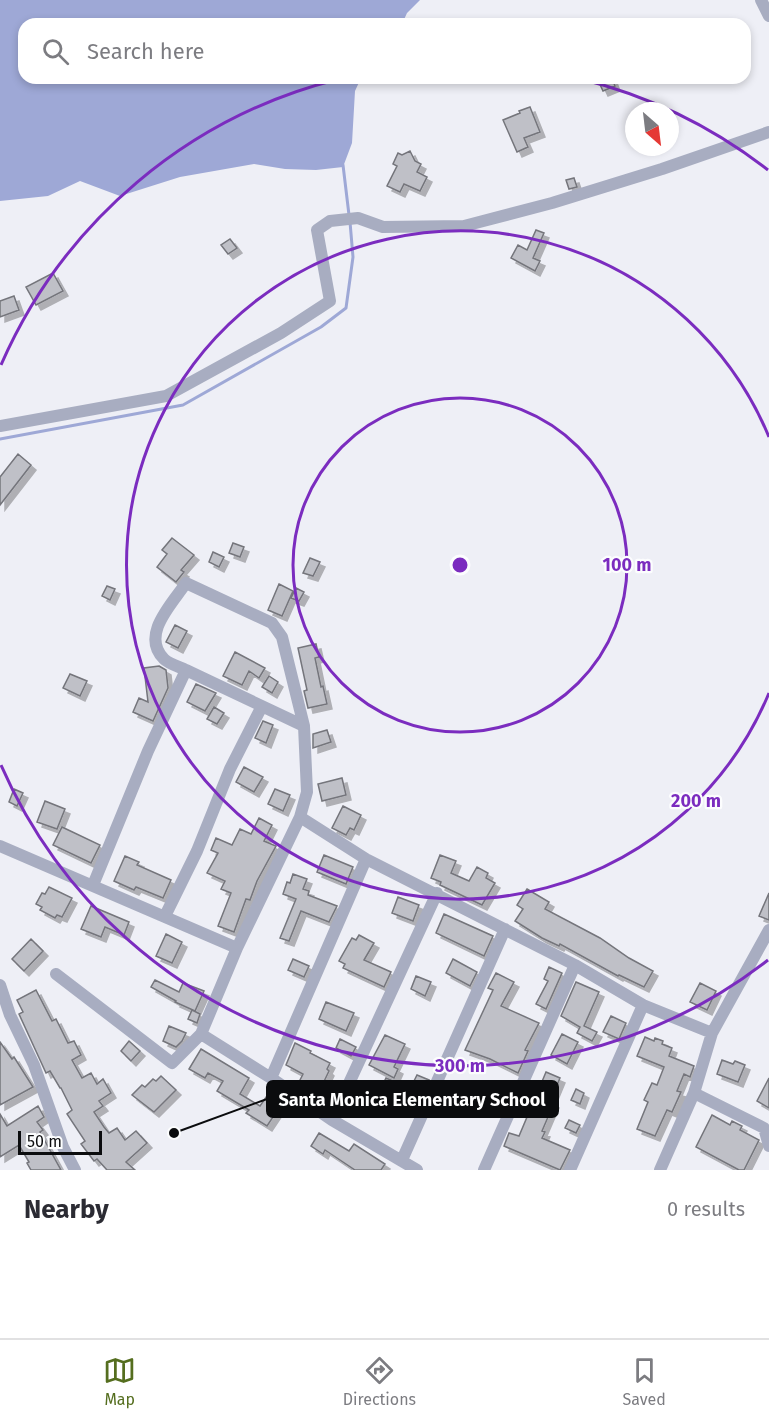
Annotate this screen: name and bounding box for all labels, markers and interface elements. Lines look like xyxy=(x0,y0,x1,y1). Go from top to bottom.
search box xyxy=(18,18,751,84)
icon: search xyxy=(39,35,72,68)
text: Search here xyxy=(87,38,205,65)
north arrow xyxy=(625,102,679,156)
text: 100 m xyxy=(603,554,651,576)
centre of rings xyxy=(450,555,470,575)
text: 200 m xyxy=(671,790,721,812)
text: 300 m xyxy=(434,1055,485,1077)
callout: Santa Monica Elementary School xyxy=(267,1081,558,1117)
text: Santa Monica Elementary School xyxy=(278,1089,546,1111)
scale bar xyxy=(18,1128,102,1156)
text: 50 m xyxy=(27,1132,62,1151)
text: Nearby xyxy=(24,1194,109,1225)
text: 0 results xyxy=(667,1197,745,1221)
tab: Map xyxy=(103,1354,136,1409)
tab: Directions xyxy=(343,1354,416,1409)
tab: Saved xyxy=(622,1354,666,1409)

